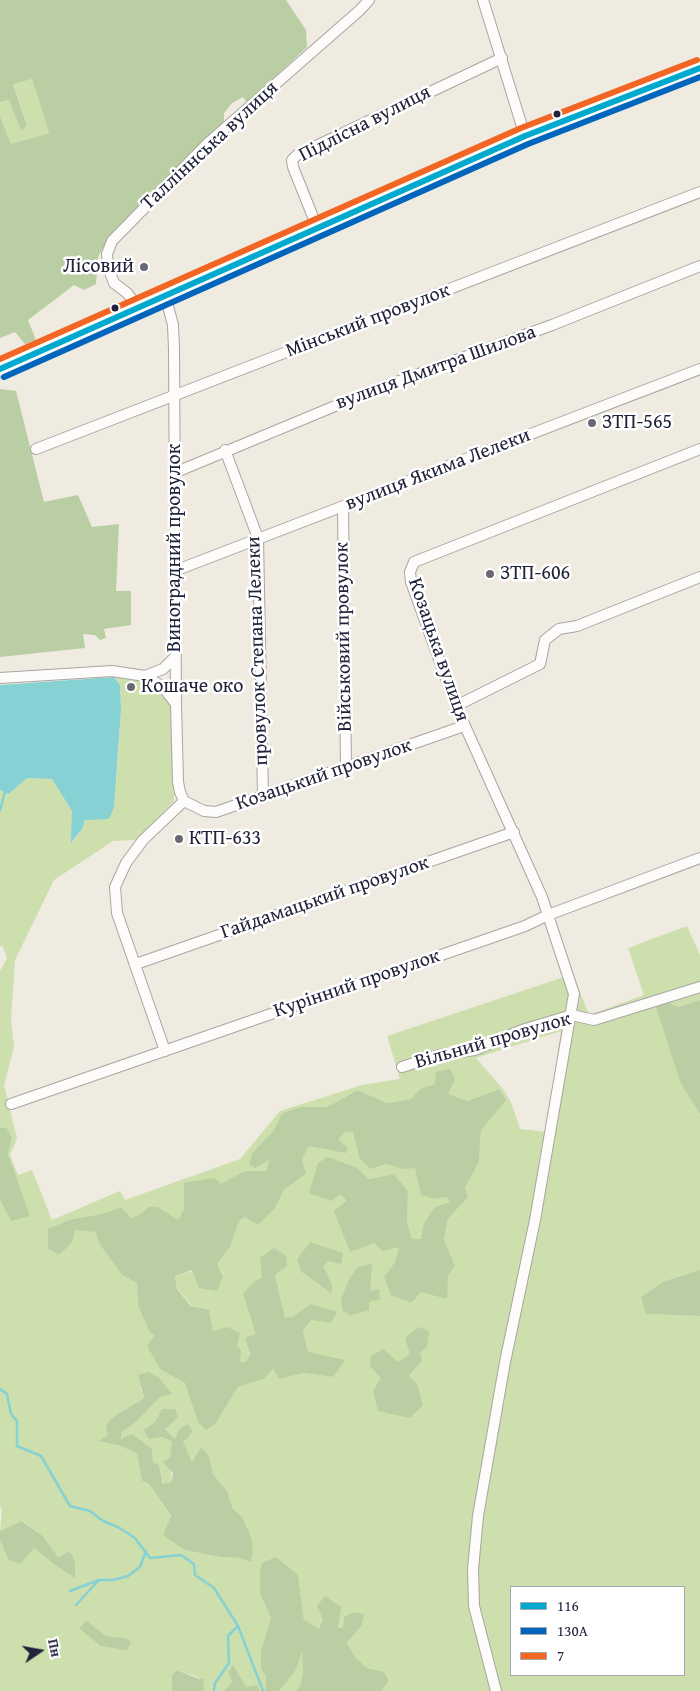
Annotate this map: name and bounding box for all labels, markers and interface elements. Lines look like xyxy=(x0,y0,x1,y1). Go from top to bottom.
street label: Талліннська вулиця xyxy=(137,76,283,216)
street label: Підлісна вулиця xyxy=(295,80,435,168)
unlabelled marker xyxy=(552,109,562,119)
place label: Лісовий xyxy=(63,255,134,279)
marker: Лісовий xyxy=(138,261,150,273)
street label: Мінський провулок xyxy=(283,279,453,363)
unlabelled marker xyxy=(110,303,120,313)
street label: вулиця Дмитра Шилова xyxy=(333,321,539,415)
place label: ЗТП-565 xyxy=(602,411,672,435)
marker: ЗТП-565 xyxy=(586,417,598,429)
street label: вулиця Якима Лелеки xyxy=(342,424,534,516)
street label: Виноградний провулок xyxy=(163,444,187,652)
street label: провулок Степана Лелеки xyxy=(242,536,274,766)
street label: Військовий провулок xyxy=(330,542,358,732)
place label: ЗТП-606 xyxy=(500,562,570,586)
marker: ЗТП-606 xyxy=(484,568,496,580)
street label: Козацька вулиця xyxy=(402,575,474,725)
place label: Кошаче око xyxy=(141,675,244,699)
marker: Кошаче око xyxy=(125,681,137,693)
street label: Козацький провулок xyxy=(233,734,415,816)
place label: КТП-633 xyxy=(189,827,261,851)
marker: КТП-633 xyxy=(173,833,185,845)
street label: Гайдамацький провулок xyxy=(218,851,432,945)
street label: Курінний провулок xyxy=(271,944,443,1024)
street label: Вільний провулок xyxy=(412,1007,574,1075)
legend xyxy=(510,1586,685,1676)
text: 116 xyxy=(557,1595,579,1616)
text: 130А xyxy=(557,1620,588,1641)
north arrow xyxy=(15,1626,65,1676)
text: Пн xyxy=(43,1637,66,1659)
text: 7 xyxy=(557,1645,564,1666)

